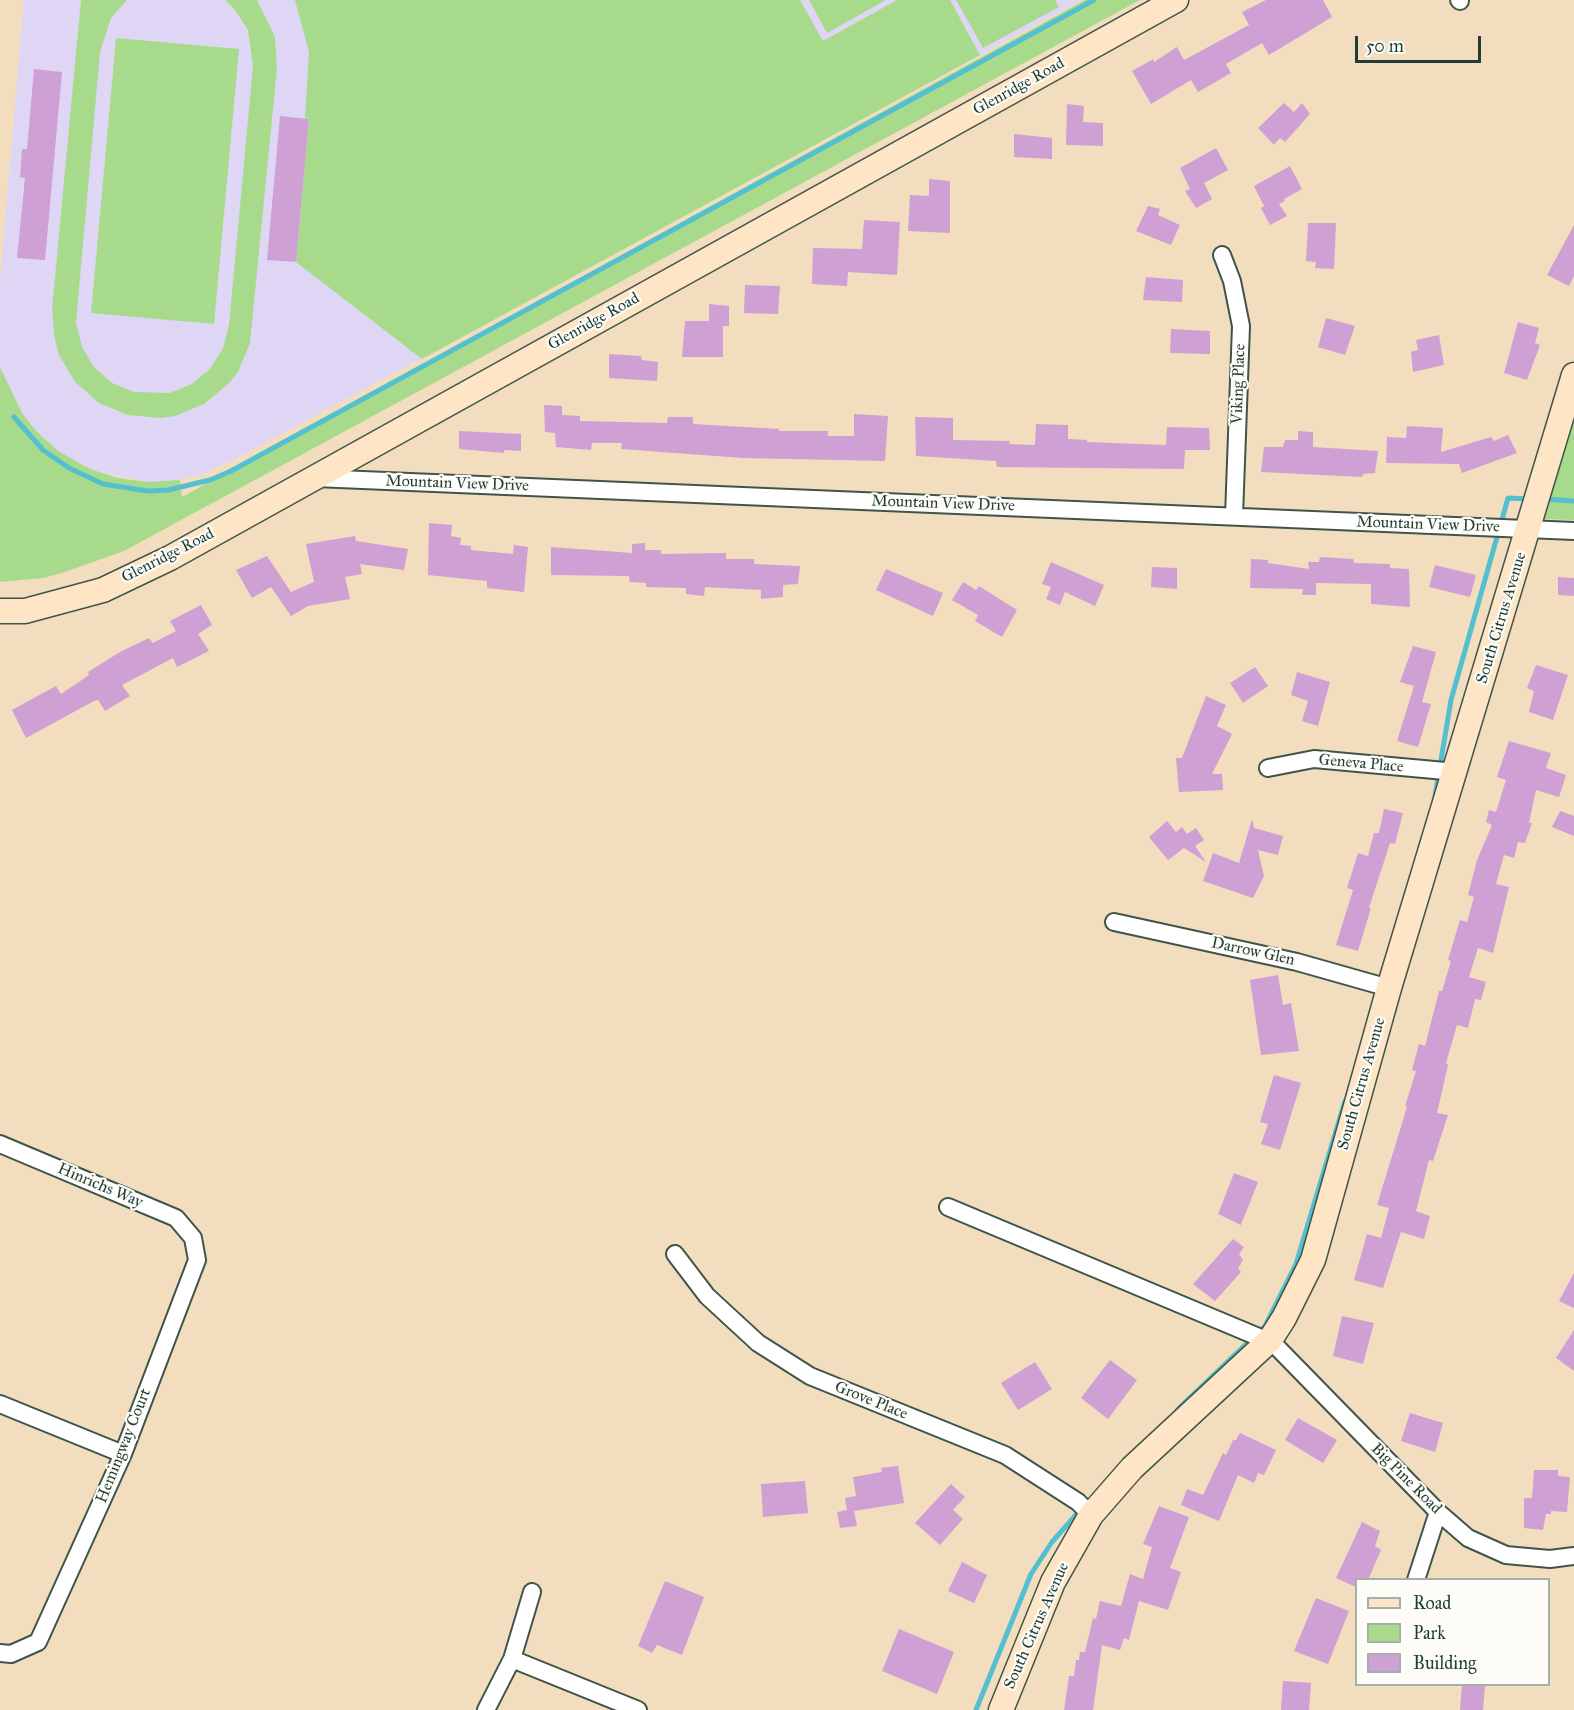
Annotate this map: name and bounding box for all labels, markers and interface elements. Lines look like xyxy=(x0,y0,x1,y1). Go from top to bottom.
scale bar xyxy=(1358,24,1484,62)
text: 50 m xyxy=(1366,35,1404,57)
street label: Glenridge Road xyxy=(970,54,1068,120)
street label: Glenridge Road xyxy=(545,289,643,355)
street label: Viking Place xyxy=(1228,343,1250,425)
street label: Mountain View Drive xyxy=(385,472,529,496)
street label: Mountain View Drive xyxy=(871,492,1015,516)
street label: Mountain View Drive xyxy=(1356,513,1500,537)
street label: Glenridge Road xyxy=(119,524,217,588)
street label: South Citrus Avenue xyxy=(1473,550,1531,686)
street label: Geneva Place xyxy=(1318,751,1404,777)
street label: Darrow Glen xyxy=(1210,934,1296,970)
street label: South Citrus Avenue xyxy=(1334,1016,1390,1152)
street label: Hinrichs Way xyxy=(55,1159,145,1213)
street label: Grove Place xyxy=(832,1378,910,1424)
street label: Hemingway Court xyxy=(92,1386,156,1506)
street label: Big Pine Road xyxy=(1367,1440,1445,1518)
street label: South Citrus Avenue xyxy=(1000,1560,1074,1692)
legend xyxy=(1355,1578,1550,1686)
text: Road xyxy=(1413,1592,1451,1614)
text: Park xyxy=(1413,1622,1446,1644)
text: Building xyxy=(1413,1652,1476,1674)

